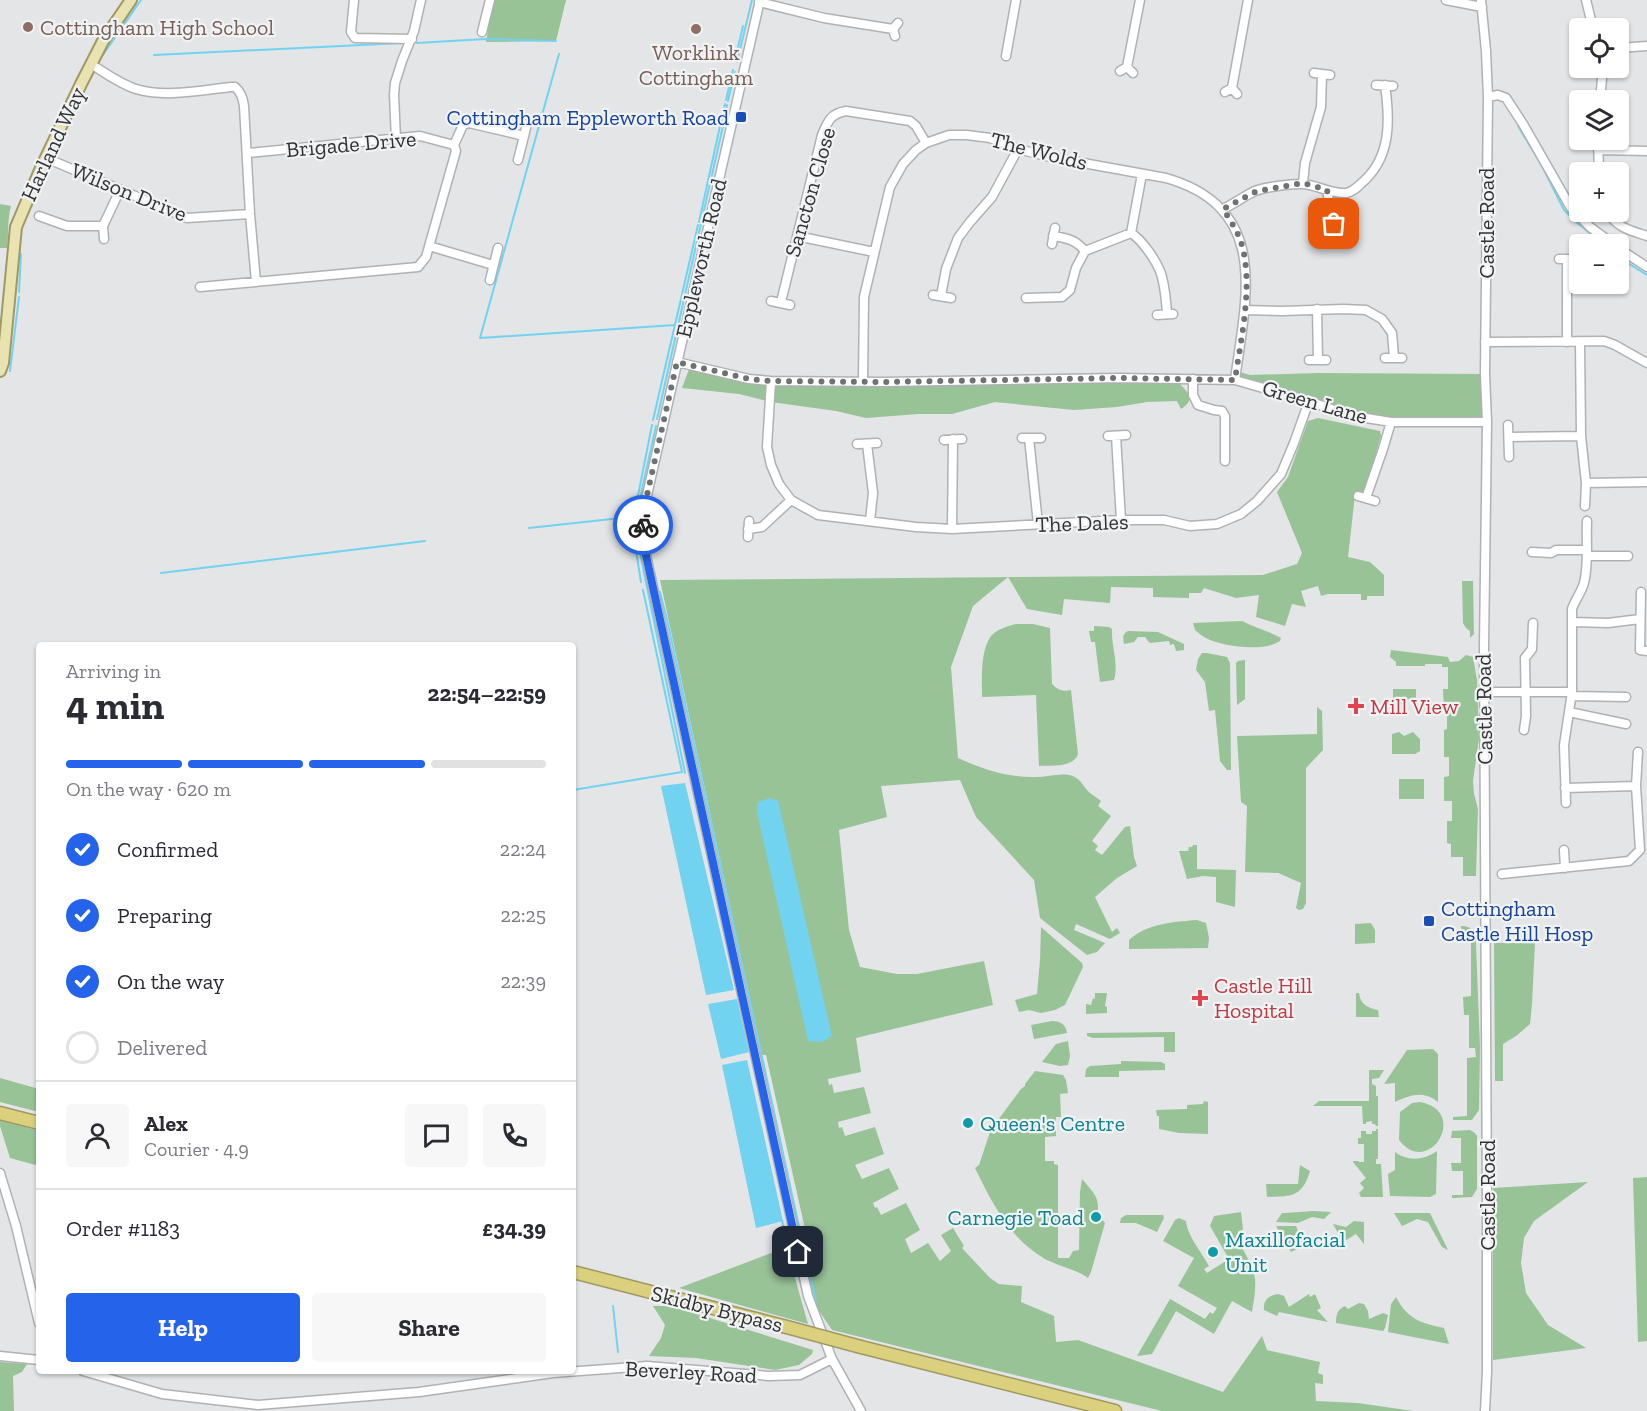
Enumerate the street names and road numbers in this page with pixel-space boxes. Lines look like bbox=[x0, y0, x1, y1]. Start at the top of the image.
street label: Harland Way bbox=[15, 82, 91, 205]
street label: Sancton Close bbox=[779, 124, 841, 260]
street label: Brigade Drive bbox=[285, 125, 417, 163]
street label: The Wolds bbox=[988, 126, 1090, 176]
street label: Wilson Drive bbox=[67, 157, 191, 227]
street label: Castle Road bbox=[1473, 167, 1500, 279]
street label: Eppleworth Road bbox=[670, 176, 732, 340]
street label: Green Lane bbox=[1259, 374, 1371, 430]
street label: The Dales bbox=[1035, 508, 1129, 538]
street label: Castle Road bbox=[1470, 653, 1498, 765]
street label: Castle Road bbox=[1474, 1139, 1501, 1251]
street label: Skidby Bypass bbox=[648, 1280, 786, 1338]
street label: Beverley Road bbox=[624, 1355, 758, 1389]

